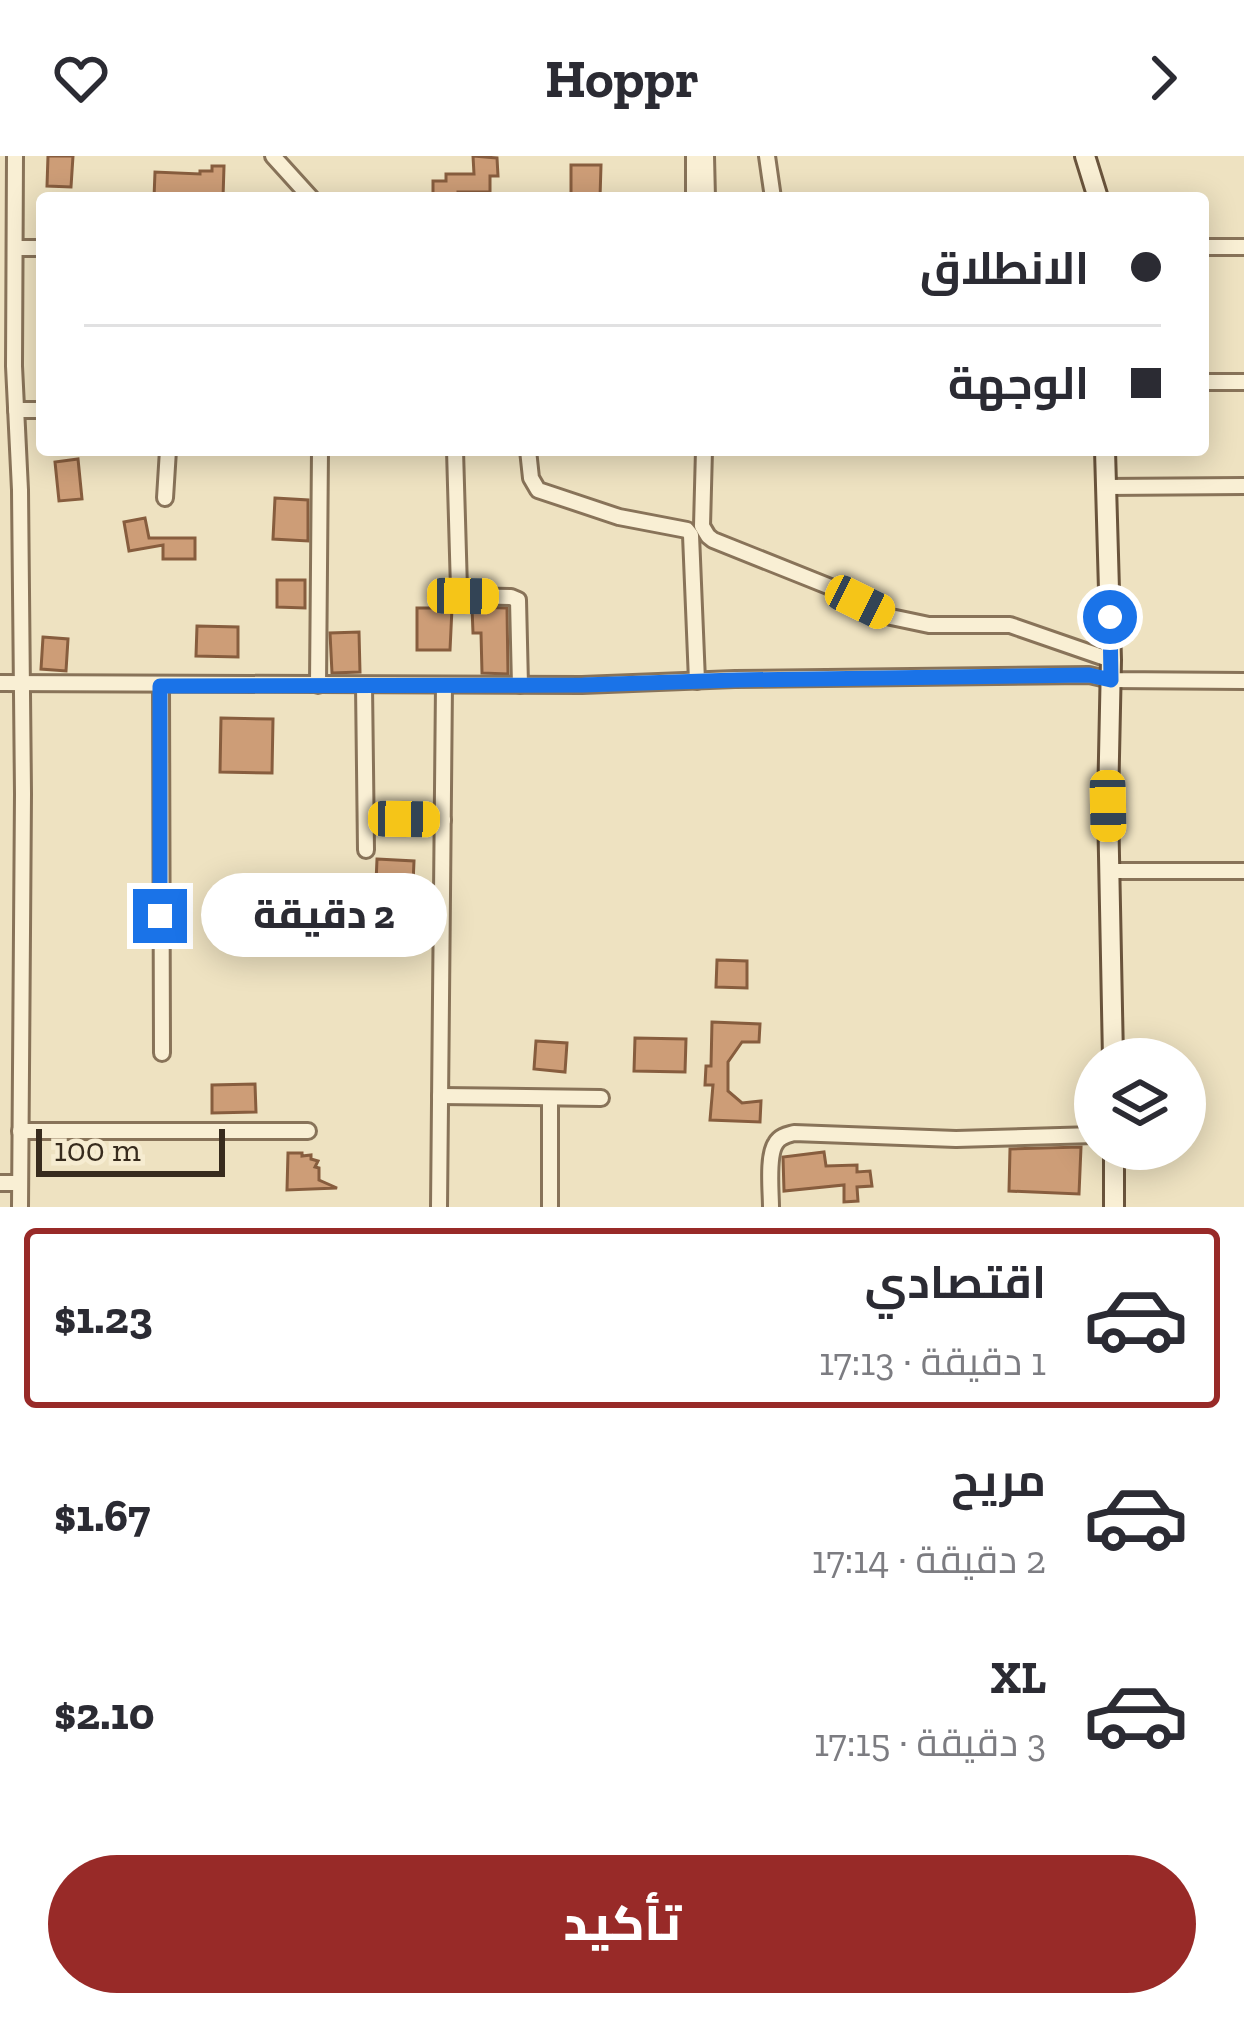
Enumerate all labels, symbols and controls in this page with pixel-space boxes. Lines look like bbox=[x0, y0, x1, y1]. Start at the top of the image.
icon: heart bbox=[48, 45, 114, 111]
icon: forward bbox=[1130, 45, 1196, 111]
text: Hoppr bbox=[545, 46, 699, 111]
text: الانطلاق bbox=[920, 242, 1089, 296]
text: الوجهة bbox=[948, 357, 1089, 411]
car bbox=[820, 570, 900, 634]
car bbox=[427, 577, 499, 615]
route start bbox=[1083, 590, 1137, 644]
car bbox=[1089, 770, 1127, 842]
car bbox=[368, 800, 440, 838]
callout: 2 دقيقة bbox=[202, 874, 448, 958]
route end bbox=[133, 889, 187, 943]
text: 2 دقيقة bbox=[253, 891, 395, 938]
map controls bbox=[1074, 1038, 1206, 1170]
button: layers bbox=[1074, 1038, 1206, 1170]
scale bar bbox=[36, 1123, 225, 1176]
text: 100 m bbox=[54, 1130, 141, 1169]
text: اقتصادي bbox=[865, 1256, 1046, 1310]
icon: car bbox=[1082, 1264, 1190, 1372]
text: $1.23 bbox=[54, 1291, 153, 1345]
text: 1 دقيقة · 17:13 bbox=[819, 1338, 1046, 1385]
text: مريح bbox=[951, 1454, 1046, 1508]
icon: car bbox=[1082, 1462, 1190, 1570]
text: $1.67 bbox=[54, 1489, 150, 1543]
text: 2 دقيقة · 17:14 bbox=[812, 1536, 1046, 1583]
text: XL bbox=[991, 1651, 1046, 1705]
icon: car bbox=[1082, 1660, 1190, 1768]
text: $2.10 bbox=[54, 1687, 155, 1741]
text: 3 دقيقة · 17:15 bbox=[814, 1719, 1046, 1766]
button: تأكيد bbox=[48, 1855, 1196, 1993]

